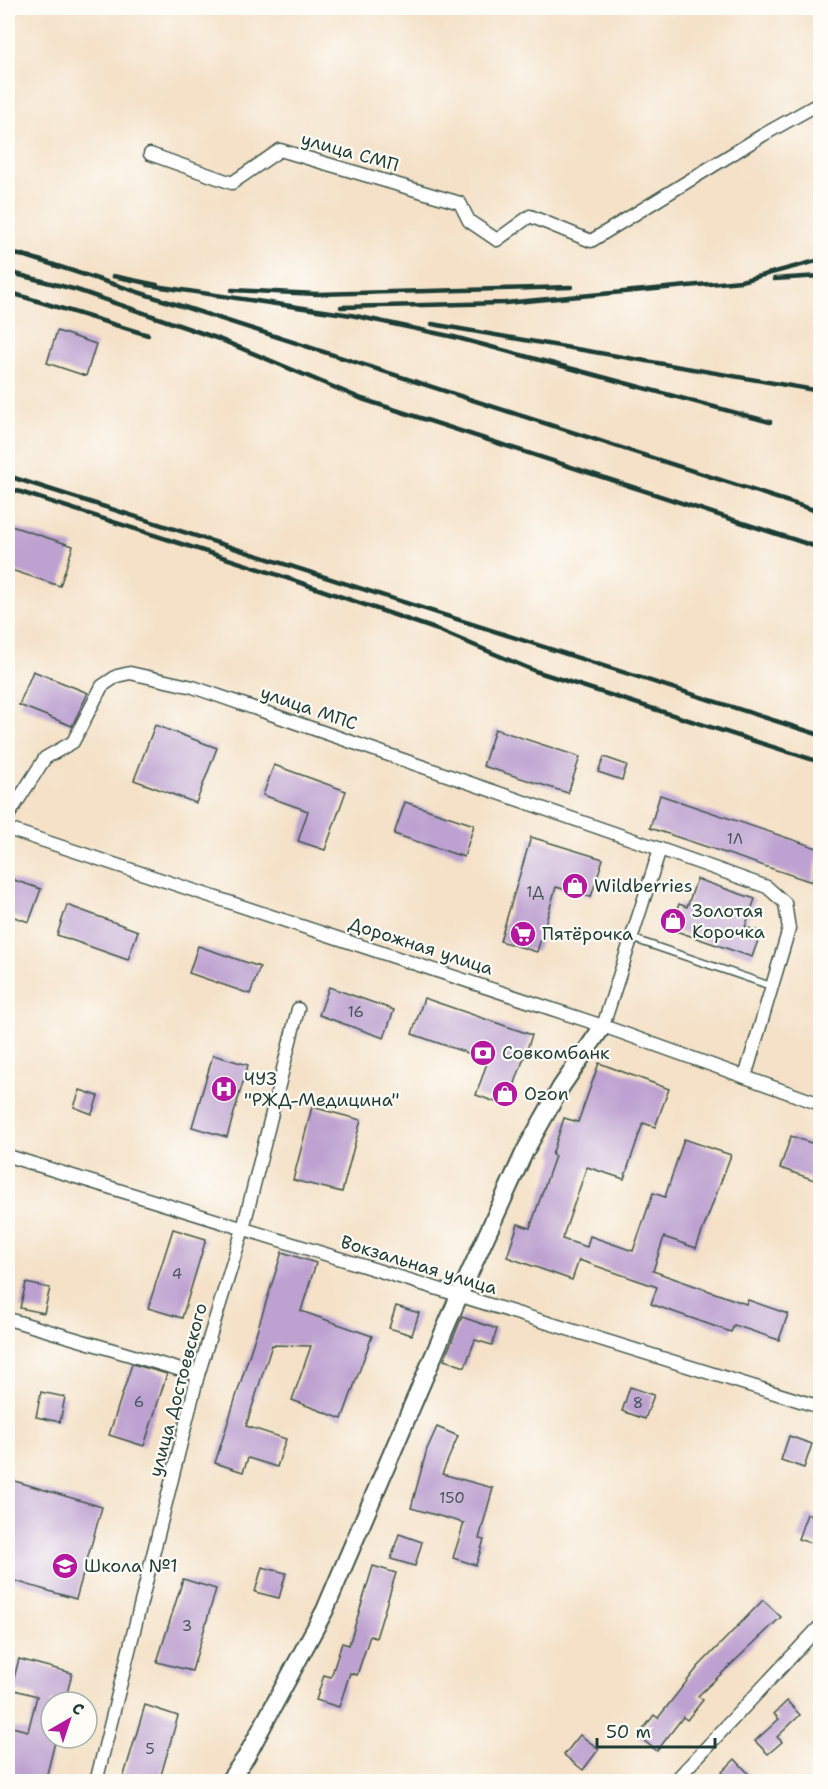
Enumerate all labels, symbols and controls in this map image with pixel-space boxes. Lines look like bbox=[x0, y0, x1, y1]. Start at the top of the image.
street label: улица СМП bbox=[298, 127, 402, 177]
street label: улица МПС bbox=[257, 680, 361, 736]
house number: 1Л bbox=[727, 829, 743, 849]
shop icon: Wildberries bbox=[560, 871, 590, 901]
place label: Wildberries bbox=[594, 874, 693, 898]
house number: 1Д bbox=[526, 882, 544, 902]
place label: Золотая Корочка bbox=[692, 899, 765, 944]
shop icon: Золотая Корочка bbox=[658, 906, 688, 936]
street label: Дорожная улица bbox=[346, 911, 496, 981]
supermarket icon: Пятёрочка bbox=[508, 919, 538, 949]
place label: Пятёрочка bbox=[542, 922, 633, 946]
house number: 16 bbox=[348, 1002, 364, 1022]
bank icon: Совкомбанк bbox=[468, 1038, 498, 1068]
place label: Совкомбанк bbox=[502, 1041, 610, 1065]
place label: ЧУЗ "РЖД-Медицина" bbox=[244, 1067, 399, 1112]
hospital icon: ЧУЗ "РЖД-Медицина" bbox=[209, 1074, 239, 1104]
shop icon: Ozon bbox=[490, 1079, 520, 1109]
place label: Ozon bbox=[524, 1082, 569, 1106]
street label: Вокзальная улица bbox=[338, 1230, 500, 1300]
house number: 4 bbox=[172, 1264, 182, 1284]
street label: улица Достоевского bbox=[143, 1300, 213, 1480]
house number: 6 bbox=[134, 1392, 144, 1412]
house number: 8 bbox=[633, 1393, 643, 1413]
house number: 150 bbox=[439, 1488, 465, 1508]
school or university icon: Школа №1 bbox=[50, 1551, 80, 1581]
place label: Школа №1 bbox=[84, 1554, 178, 1578]
house number: 3 bbox=[182, 1616, 192, 1636]
north arrow bbox=[39, 1690, 99, 1750]
text: С bbox=[68, 1697, 89, 1720]
scale bar bbox=[597, 1711, 716, 1749]
text: 50 m bbox=[606, 1720, 651, 1744]
house number: 5 bbox=[145, 1739, 155, 1759]

